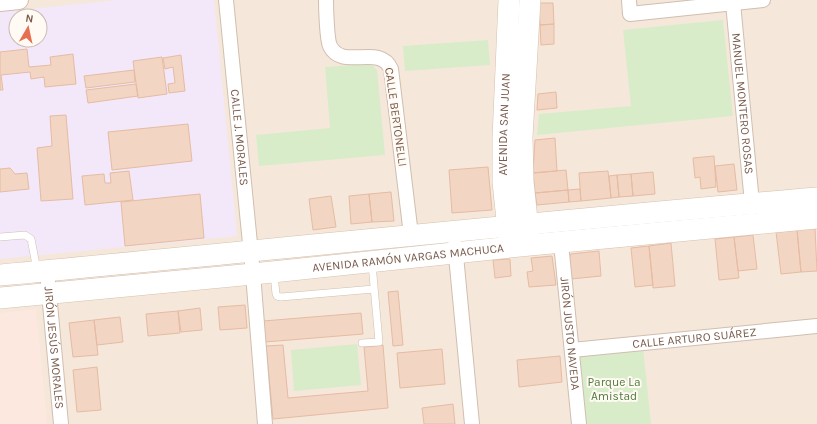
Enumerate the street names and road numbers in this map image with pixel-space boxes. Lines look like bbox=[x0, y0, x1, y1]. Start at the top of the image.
street label: MANUEL MONTERO ROSAS bbox=[729, 32, 756, 175]
street label: CALLE BERTONELLI bbox=[382, 67, 410, 167]
street label: AVENIDA SAN JUAN bbox=[496, 73, 513, 176]
street label: CALLE J. MORALES bbox=[228, 88, 251, 186]
street label: AVENIDA RAMÓN VARGAS MACHUCA bbox=[312, 241, 505, 275]
street label: JIRÓN JUSTO NAVEDA bbox=[557, 276, 583, 391]
street label: JIRÓN JESÚS MORALES bbox=[41, 286, 67, 410]
street label: CALLE ARTURO SUÁREZ bbox=[632, 325, 757, 351]

